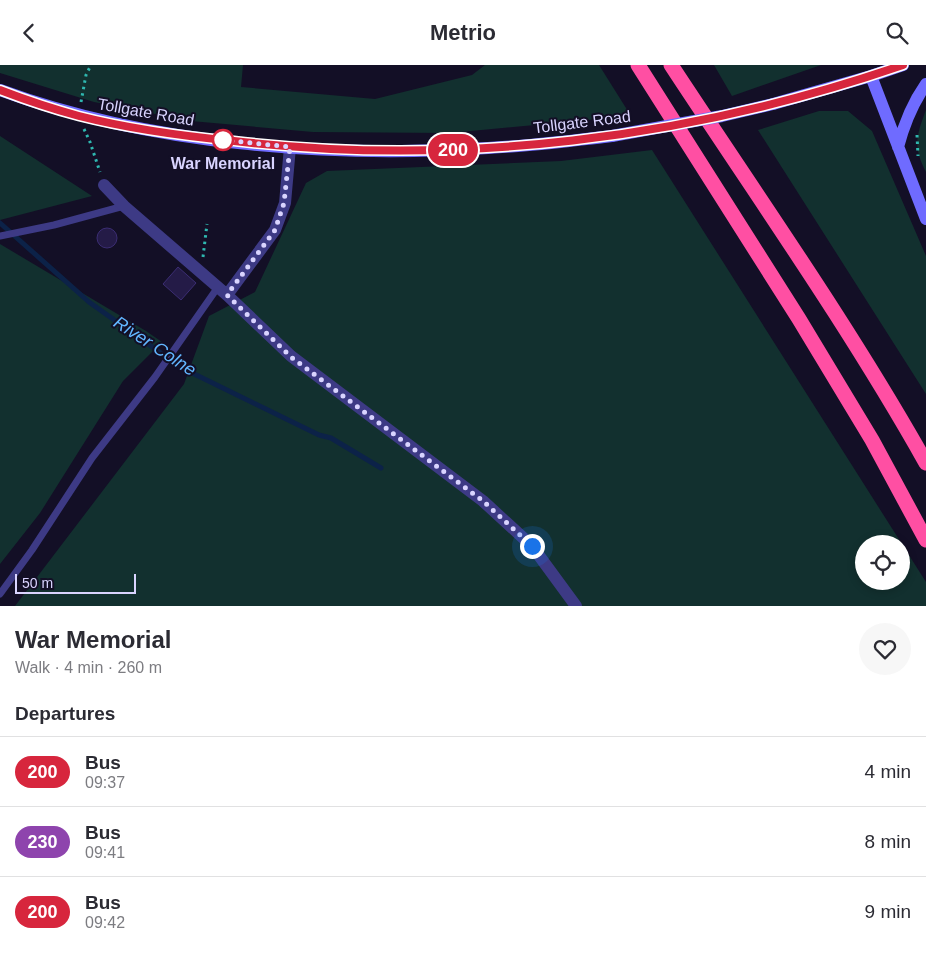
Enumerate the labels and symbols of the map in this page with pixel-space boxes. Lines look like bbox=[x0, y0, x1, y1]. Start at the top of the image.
street label: Tollgate Road bbox=[96, 95, 196, 129]
street label: Tollgate Road bbox=[532, 108, 632, 136]
marker: War Memorial bbox=[212, 129, 234, 151]
line badge: 200 bbox=[424, 134, 482, 166]
place label: War Memorial bbox=[171, 155, 275, 172]
water label: River Colne bbox=[110, 312, 200, 380]
your location bbox=[520, 534, 545, 559]
scale bar bbox=[15, 571, 136, 594]

